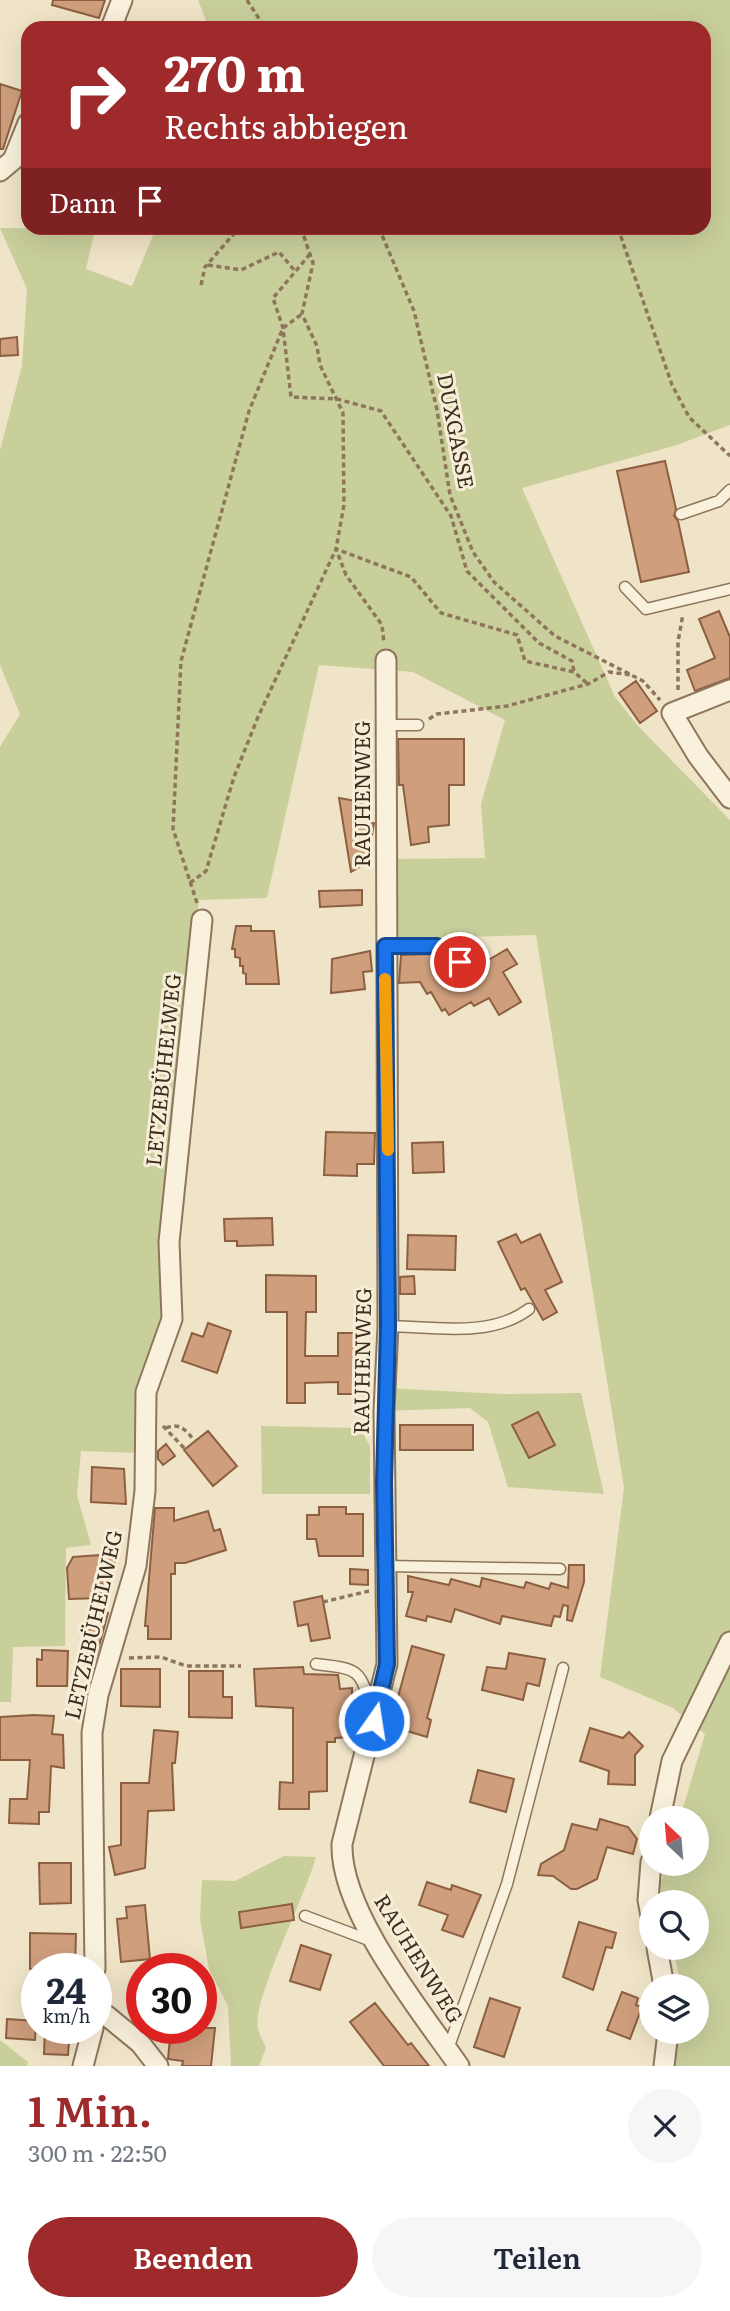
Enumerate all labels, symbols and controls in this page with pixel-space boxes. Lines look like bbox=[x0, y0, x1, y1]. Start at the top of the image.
text: 270 m bbox=[164, 34, 305, 107]
icon: right bbox=[49, 49, 140, 140]
text: Rechts abbiegen bbox=[164, 101, 408, 149]
text: Dann bbox=[49, 182, 117, 221]
icon: arrive bbox=[131, 182, 169, 220]
street label: DUXGASSE bbox=[431, 370, 484, 491]
street label: RAUHENWEG bbox=[345, 720, 376, 867]
pin bbox=[430, 932, 490, 992]
icon: arrive bbox=[441, 943, 479, 981]
street label: LETZEBÜHELWEG bbox=[136, 972, 187, 1168]
street label: RAUHENWEG bbox=[344, 1287, 377, 1435]
street label: LETZEBÜHELWEG bbox=[55, 1526, 129, 1722]
position arrow bbox=[337, 1684, 411, 1758]
north arrow bbox=[639, 1806, 709, 1876]
map controls bbox=[639, 1806, 709, 2044]
street label: RAUHENWEG bbox=[368, 1887, 472, 2028]
button: search bbox=[639, 1890, 709, 1960]
speed limit sign: 30 bbox=[126, 1953, 217, 2044]
text: 24 bbox=[47, 1963, 86, 2015]
button: layers bbox=[639, 1974, 709, 2044]
text: km/h bbox=[43, 2002, 90, 2029]
text: 1 Min. bbox=[28, 2078, 152, 2140]
button: close bbox=[628, 2089, 702, 2163]
text: 300 m · 22:50 bbox=[28, 2135, 167, 2169]
button: Beenden bbox=[28, 2217, 358, 2297]
button: Teilen bbox=[372, 2217, 702, 2297]

